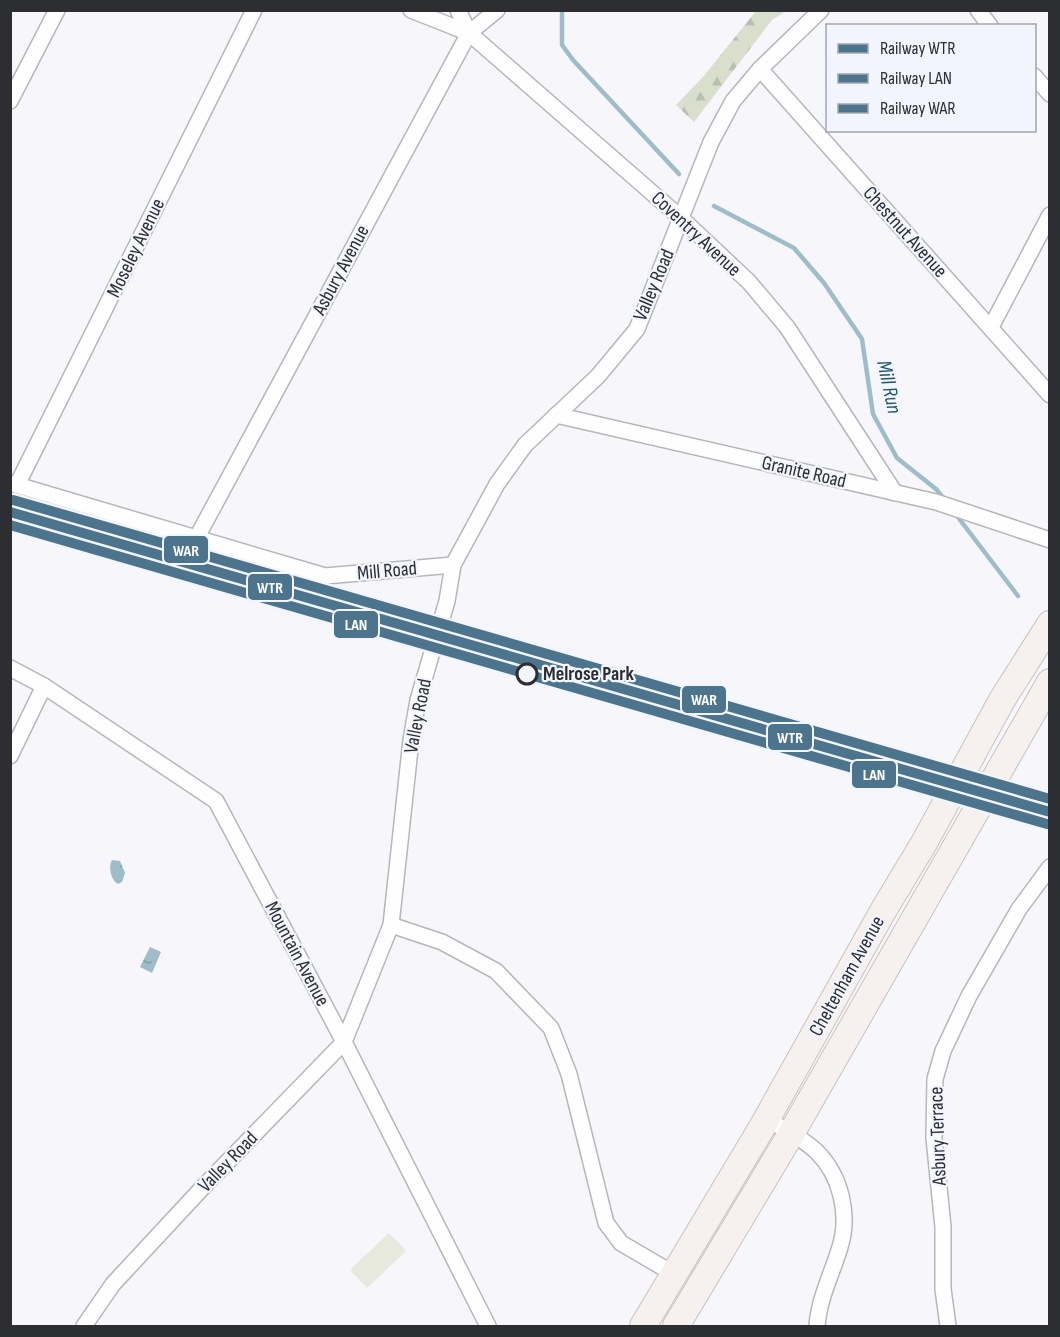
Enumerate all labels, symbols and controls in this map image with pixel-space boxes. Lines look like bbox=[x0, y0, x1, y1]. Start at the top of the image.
legend bbox=[826, 24, 1036, 132]
text: Railway WTR bbox=[880, 38, 956, 59]
text: Railway LAN bbox=[880, 68, 952, 89]
text: Railway WAR bbox=[880, 98, 956, 119]
street label: Chestnut Avenue bbox=[858, 181, 952, 283]
street label: Coventry Avenue bbox=[646, 186, 746, 282]
street label: Moseley Avenue bbox=[102, 195, 170, 301]
street label: Asbury Avenue bbox=[307, 221, 375, 320]
street label: Valley Road bbox=[628, 245, 680, 325]
water label: Mill Run bbox=[871, 358, 907, 416]
street label: Granite Road bbox=[759, 451, 849, 493]
line badge: WAR bbox=[163, 535, 209, 564]
text: WAR bbox=[173, 542, 199, 561]
street label: Mill Road bbox=[356, 556, 418, 586]
line badge: WTR bbox=[247, 573, 293, 601]
text: WTR bbox=[257, 579, 283, 598]
line badge: LAN bbox=[333, 610, 379, 639]
text: LAN bbox=[345, 616, 367, 635]
place label: Melrose Park bbox=[543, 662, 634, 686]
marker: Melrose Park bbox=[516, 663, 538, 685]
street label: Valley Road bbox=[399, 677, 437, 755]
line badge: WAR bbox=[681, 685, 727, 714]
text: WAR bbox=[691, 691, 717, 710]
line badge: WTR bbox=[767, 723, 813, 751]
text: WTR bbox=[777, 729, 803, 748]
line badge: LAN bbox=[851, 760, 897, 789]
text: LAN bbox=[863, 766, 885, 785]
street label: Mountain Avenue bbox=[259, 897, 335, 1011]
street label: Cheltenham Avenue bbox=[804, 912, 890, 1040]
street label: Asbury Terrace bbox=[924, 1086, 952, 1187]
street label: Valley Road bbox=[193, 1126, 263, 1198]

